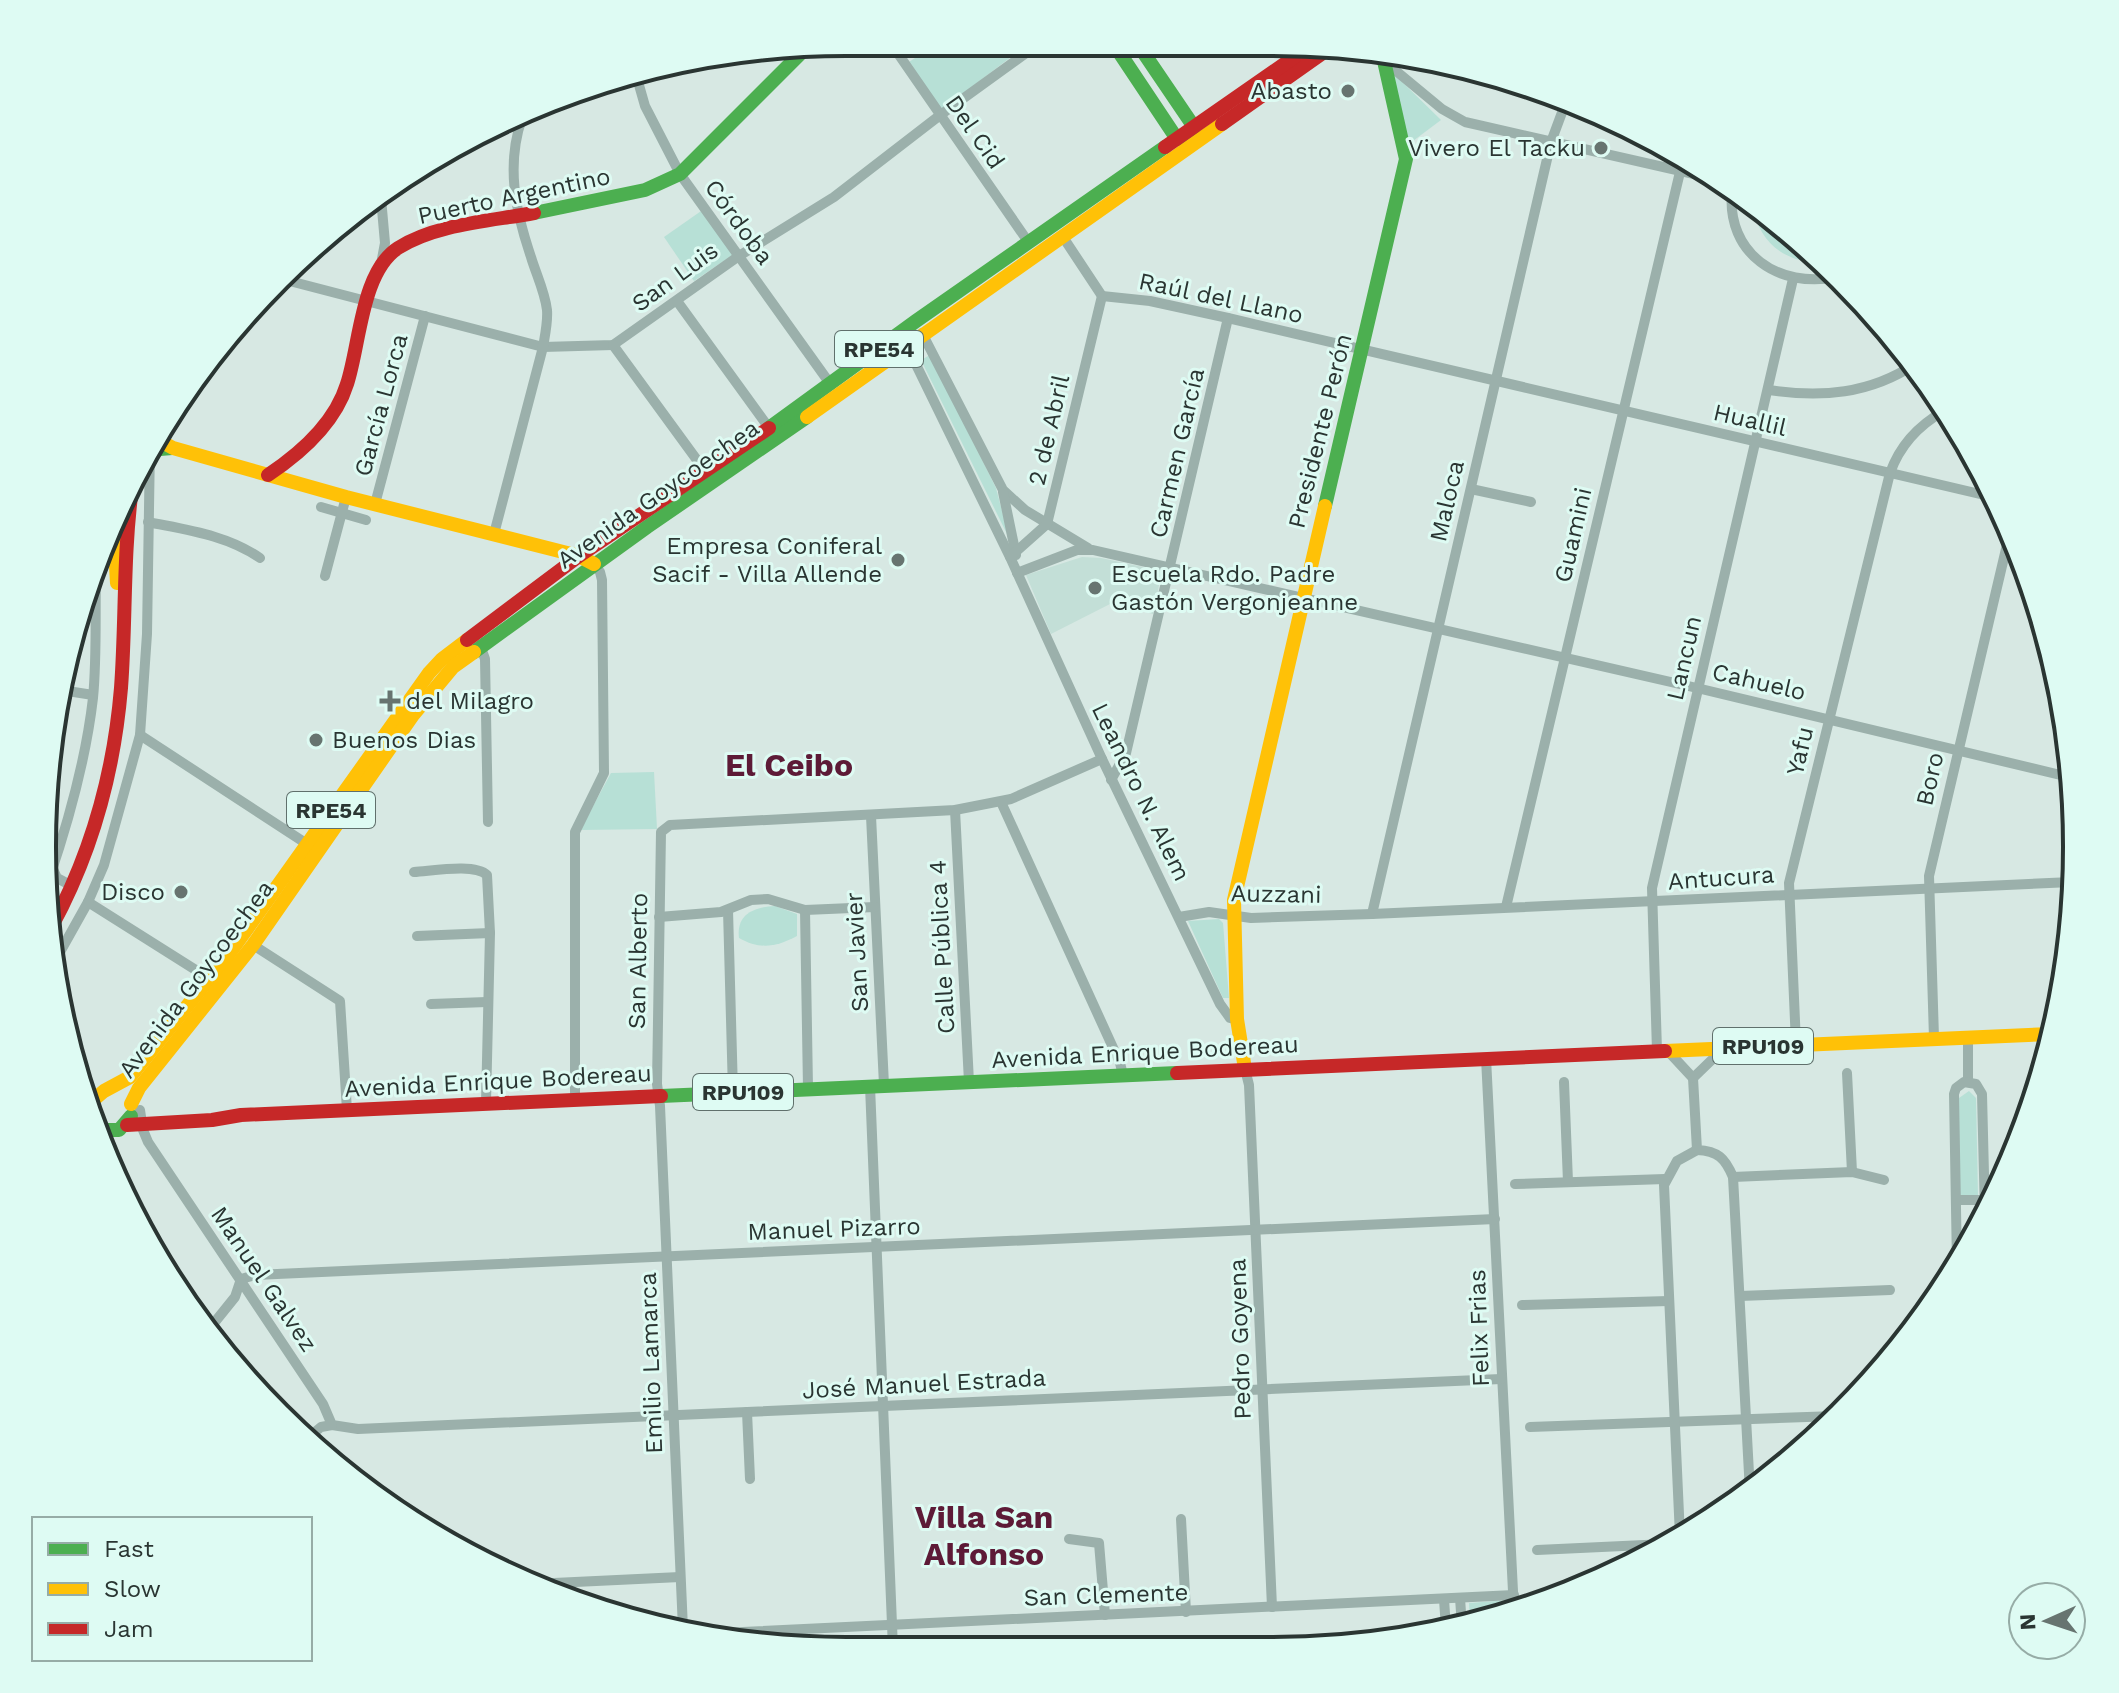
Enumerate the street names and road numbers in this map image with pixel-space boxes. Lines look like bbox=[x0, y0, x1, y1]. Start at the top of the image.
street label: Del Cid bbox=[940, 90, 1010, 174]
street label: Puerto Argentino bbox=[415, 162, 613, 230]
street label: Córdoba bbox=[699, 174, 779, 270]
street label: San Luis bbox=[626, 236, 724, 318]
street label: Raúl del Llano bbox=[1136, 267, 1306, 329]
street label: García Lorca bbox=[349, 331, 413, 479]
road number: RPE54 bbox=[835, 331, 923, 367]
street label: Presidente Perón bbox=[1282, 331, 1358, 531]
street label: Carmen García bbox=[1144, 365, 1210, 541]
street label: 2 de Abril bbox=[1023, 371, 1075, 488]
street label: Huallil bbox=[1711, 398, 1790, 442]
street label: Avenida Goycoechea bbox=[552, 414, 764, 574]
street label: Maloca bbox=[1424, 458, 1470, 544]
street label: Guamini bbox=[1549, 485, 1597, 585]
street label: Lancun bbox=[1661, 613, 1707, 703]
street label: Cahuelo bbox=[1709, 658, 1809, 706]
street label: Leandro N. Alem bbox=[1086, 698, 1196, 886]
street label: Yafu bbox=[1781, 724, 1819, 778]
street label: Boro bbox=[1910, 750, 1950, 808]
road number: RPE54 bbox=[287, 792, 375, 828]
street label: Calle Pública 4 bbox=[923, 859, 961, 1035]
street label: Antucura bbox=[1667, 860, 1775, 896]
street label: Avenida Goycoechea bbox=[113, 875, 279, 1083]
street label: Auzzani bbox=[1230, 879, 1322, 909]
street label: San Javier bbox=[840, 891, 874, 1013]
street label: San Alberto bbox=[623, 893, 653, 1029]
road number: RPU109 bbox=[1713, 1028, 1813, 1064]
street label: Avenida Enrique Bodereau bbox=[991, 1030, 1299, 1074]
street label: Avenida Enrique Bodereau bbox=[344, 1059, 652, 1103]
road number: RPU109 bbox=[693, 1074, 793, 1110]
street label: Manuel Galvez bbox=[205, 1201, 323, 1357]
street label: Manuel Pizarro bbox=[747, 1212, 921, 1246]
street label: Pedro Goyena bbox=[1223, 1258, 1257, 1420]
street label: Felix Frias bbox=[1463, 1269, 1495, 1387]
street label: Emilio Lamarca bbox=[634, 1272, 668, 1454]
street label: José Manuel Estrada bbox=[801, 1364, 1047, 1404]
street label: San Clemente bbox=[1023, 1578, 1189, 1612]

